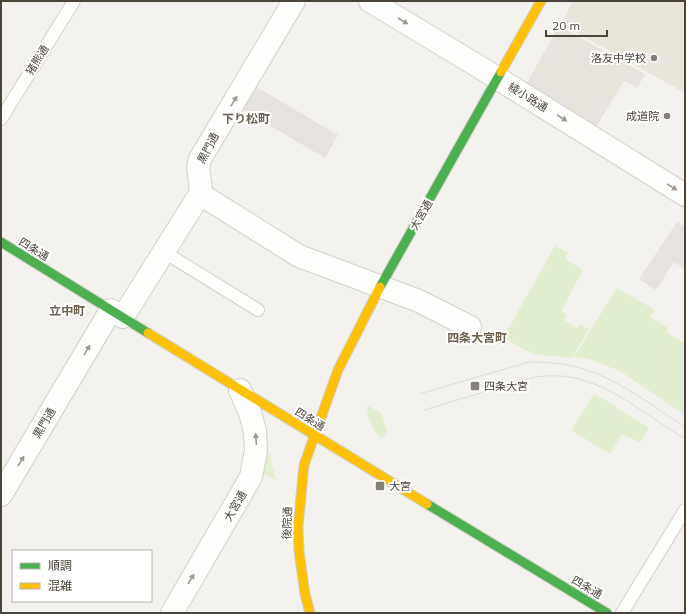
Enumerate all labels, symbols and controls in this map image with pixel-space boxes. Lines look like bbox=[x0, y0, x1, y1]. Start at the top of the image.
scale bar bbox=[546, 12, 607, 38]
one-way arrow bbox=[398, 17, 408, 25]
text: 20 m bbox=[552, 18, 580, 33]
street label: 猪熊通 bbox=[22, 42, 52, 78]
place label: 洛友中学校 bbox=[591, 51, 646, 65]
marker: 洛友中学校 bbox=[649, 53, 659, 63]
street label: 綾小路通 bbox=[506, 79, 550, 115]
one-way arrow bbox=[231, 95, 238, 107]
place label: 成道院 bbox=[626, 109, 659, 123]
district label: 下り松町 bbox=[222, 111, 270, 126]
marker: 成道院 bbox=[662, 111, 672, 121]
one-way arrow bbox=[557, 114, 567, 122]
street label: 黒門通 bbox=[194, 130, 222, 166]
one-way arrow bbox=[667, 183, 677, 191]
street label: 大宮通 bbox=[407, 197, 435, 233]
street label: 四条通 bbox=[16, 234, 52, 264]
district label: 立中町 bbox=[49, 303, 85, 318]
district label: 四条大宮町 bbox=[447, 330, 507, 345]
one-way arrow bbox=[84, 344, 91, 356]
place label: 四条大宮 bbox=[484, 379, 528, 393]
marker: 四条大宮 bbox=[469, 380, 481, 392]
street label: 四条通 bbox=[292, 404, 328, 434]
street label: 黒門通 bbox=[30, 405, 58, 441]
one-way arrow bbox=[252, 433, 259, 445]
one-way arrow bbox=[17, 456, 25, 466]
place label: 大宮 bbox=[389, 479, 411, 493]
marker: 大宮 bbox=[374, 480, 386, 492]
street label: 大宮通 bbox=[221, 488, 249, 524]
street label: 後院通 bbox=[279, 506, 295, 540]
legend bbox=[12, 550, 152, 602]
text: 順調 bbox=[48, 558, 72, 573]
one-way arrow bbox=[188, 573, 195, 585]
street label: 四条通 bbox=[569, 573, 605, 601]
text: 混雑 bbox=[48, 578, 72, 593]

